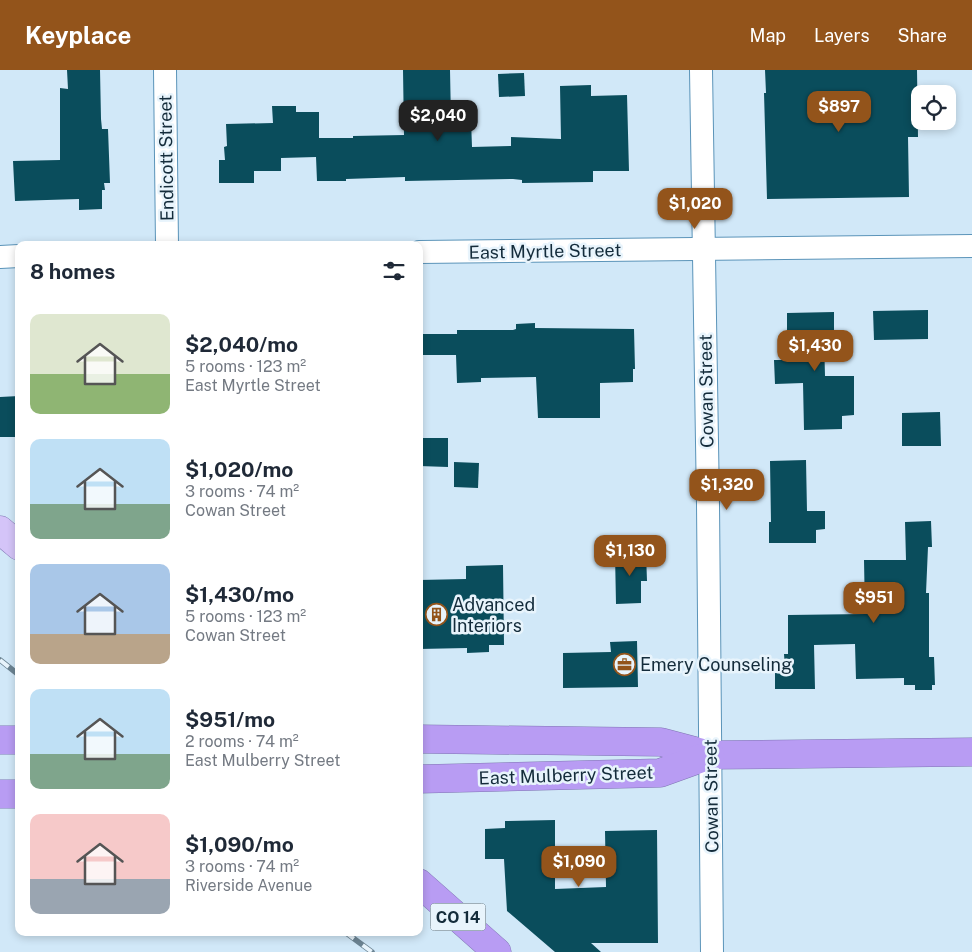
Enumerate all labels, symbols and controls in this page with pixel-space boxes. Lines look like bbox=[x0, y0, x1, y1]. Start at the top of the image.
text: Keyplace bbox=[25, 21, 131, 49]
text: Map bbox=[750, 25, 786, 46]
text: Layers bbox=[814, 25, 870, 46]
text: Share bbox=[898, 25, 947, 46]
map controls bbox=[911, 85, 956, 130]
button: locate bbox=[911, 85, 956, 130]
pin: $897 bbox=[809, 90, 869, 133]
street label: Endicott Street bbox=[154, 95, 178, 221]
text: $897 bbox=[818, 97, 860, 116]
pin: $2,040 bbox=[397, 100, 479, 142]
text: $2,040 bbox=[410, 106, 466, 125]
pin: $1,020 bbox=[654, 188, 736, 230]
text: $1,020 bbox=[669, 194, 721, 213]
street label: East Myrtle Street bbox=[469, 239, 621, 263]
icon: filters bbox=[380, 257, 408, 285]
text: 8 homes bbox=[30, 259, 115, 284]
pin: $1,430 bbox=[774, 330, 856, 372]
text: $2,040/mo bbox=[185, 332, 298, 357]
icon: home bbox=[70, 334, 130, 394]
street label: Cowan Street bbox=[695, 334, 717, 448]
text: $1,430 bbox=[788, 336, 842, 355]
text: 5 rooms · 123 m² bbox=[185, 357, 306, 376]
text: East Myrtle Street bbox=[185, 376, 321, 395]
text: $1,020/mo bbox=[185, 457, 293, 482]
icon: home bbox=[70, 459, 130, 519]
pin: $1,320 bbox=[686, 468, 768, 511]
text: $1,320 bbox=[700, 475, 754, 494]
text: 3 rooms · 74 m² bbox=[185, 482, 299, 501]
text: Cowan Street bbox=[185, 501, 286, 520]
pin: $1,130 bbox=[589, 534, 671, 577]
text: $1,130 bbox=[605, 541, 655, 560]
text: $1,430/mo bbox=[185, 582, 294, 607]
pin: $951 bbox=[844, 582, 904, 624]
icon: home bbox=[70, 584, 130, 644]
text: $951 bbox=[854, 588, 894, 607]
place label: Advanced Interiors bbox=[452, 594, 535, 636]
building icon: Advanced Interiors bbox=[424, 602, 448, 626]
text: 5 rooms · 123 m² bbox=[185, 607, 306, 626]
text: Cowan Street bbox=[185, 626, 286, 645]
office icon: Emery Counseling bbox=[612, 652, 636, 676]
place label: Emery Counseling bbox=[640, 654, 792, 675]
text: $951/mo bbox=[185, 707, 275, 732]
icon: home bbox=[70, 709, 130, 769]
text: 2 rooms · 74 m² bbox=[185, 732, 299, 751]
street label: Cowan Street bbox=[700, 739, 722, 853]
text: East Mulberry Street bbox=[185, 751, 340, 770]
street label: East Mulberry Street bbox=[478, 761, 654, 789]
text: $1,090/mo bbox=[185, 832, 294, 857]
icon: home bbox=[70, 834, 130, 894]
pin: $1,090 bbox=[538, 846, 620, 888]
text: $1,090 bbox=[552, 852, 606, 871]
text: 3 rooms · 74 m² bbox=[185, 857, 299, 876]
text: Riverside Avenue bbox=[185, 876, 312, 895]
road number: CO 14 bbox=[430, 904, 486, 930]

